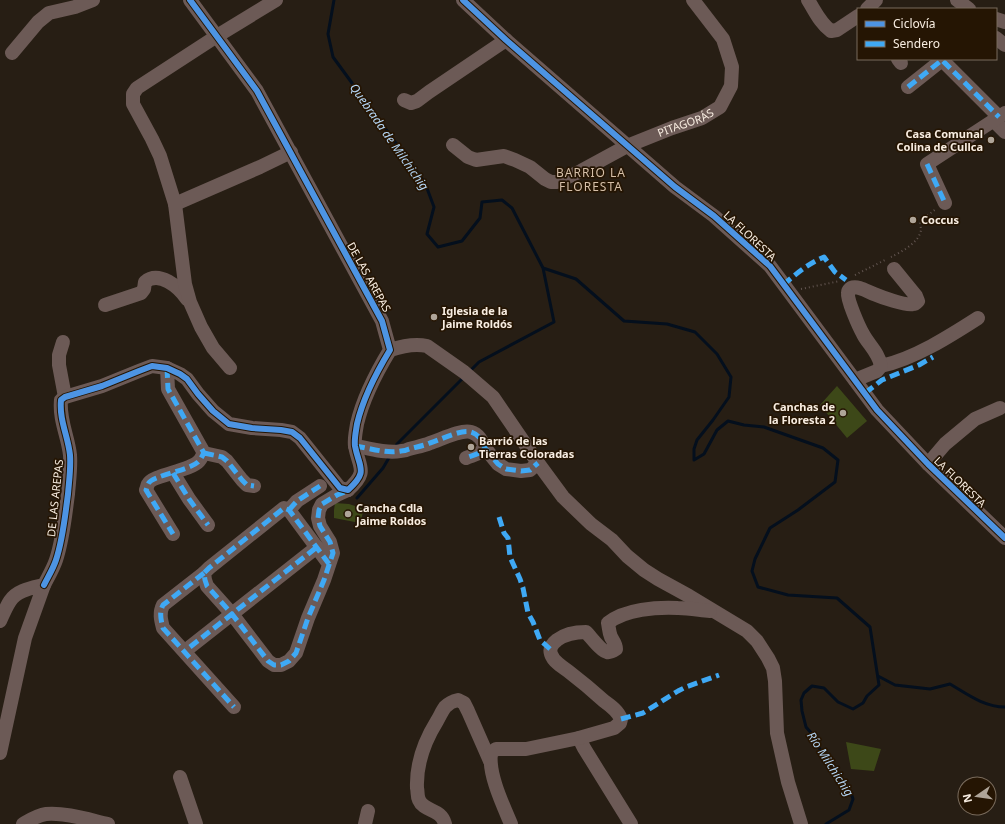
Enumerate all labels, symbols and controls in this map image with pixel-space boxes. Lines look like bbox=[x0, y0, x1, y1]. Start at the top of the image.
legend bbox=[857, 8, 997, 60]
text: Ciclovía bbox=[893, 15, 935, 32]
text: Sendero bbox=[893, 35, 940, 52]
water label: Quebrada de Milchichig bbox=[346, 80, 433, 194]
street label: PITAGORÁS bbox=[655, 105, 716, 140]
place label: Casa Comunal Colina de Cullca bbox=[896, 126, 983, 154]
marker: Casa Comunal Colina de Cullca bbox=[986, 135, 996, 145]
district label: BARRIO LA FLORESTA bbox=[556, 164, 626, 195]
street label: LA FLORESTA bbox=[721, 207, 781, 265]
place label: Coccus bbox=[921, 212, 959, 227]
marker: Coccus bbox=[908, 215, 918, 225]
street label: DE LAS AREPAS bbox=[344, 239, 395, 314]
place label: Iglesia de la Jaime Roldós bbox=[441, 303, 513, 331]
marker: Iglesia de la Jaime Roldós bbox=[429, 312, 439, 322]
place label: Canchas de la Floresta 2 bbox=[769, 399, 835, 427]
marker: Canchas de la Floresta 2 bbox=[838, 408, 848, 418]
place label: Barrió de las Tierras Coloradas bbox=[479, 433, 575, 461]
marker: Barrió de las Tierras Coloradas bbox=[466, 442, 476, 452]
street label: LA FLORESTA bbox=[931, 453, 990, 511]
street label: DE LAS AREPAS bbox=[43, 458, 66, 537]
place label: Cancha Cdla Jaime Roldos bbox=[355, 500, 427, 528]
marker: Cancha Cdla Jaime Roldos bbox=[343, 509, 353, 519]
water label: Río Milchichig bbox=[803, 728, 858, 799]
north arrow bbox=[957, 776, 997, 816]
text: N bbox=[958, 792, 975, 804]

